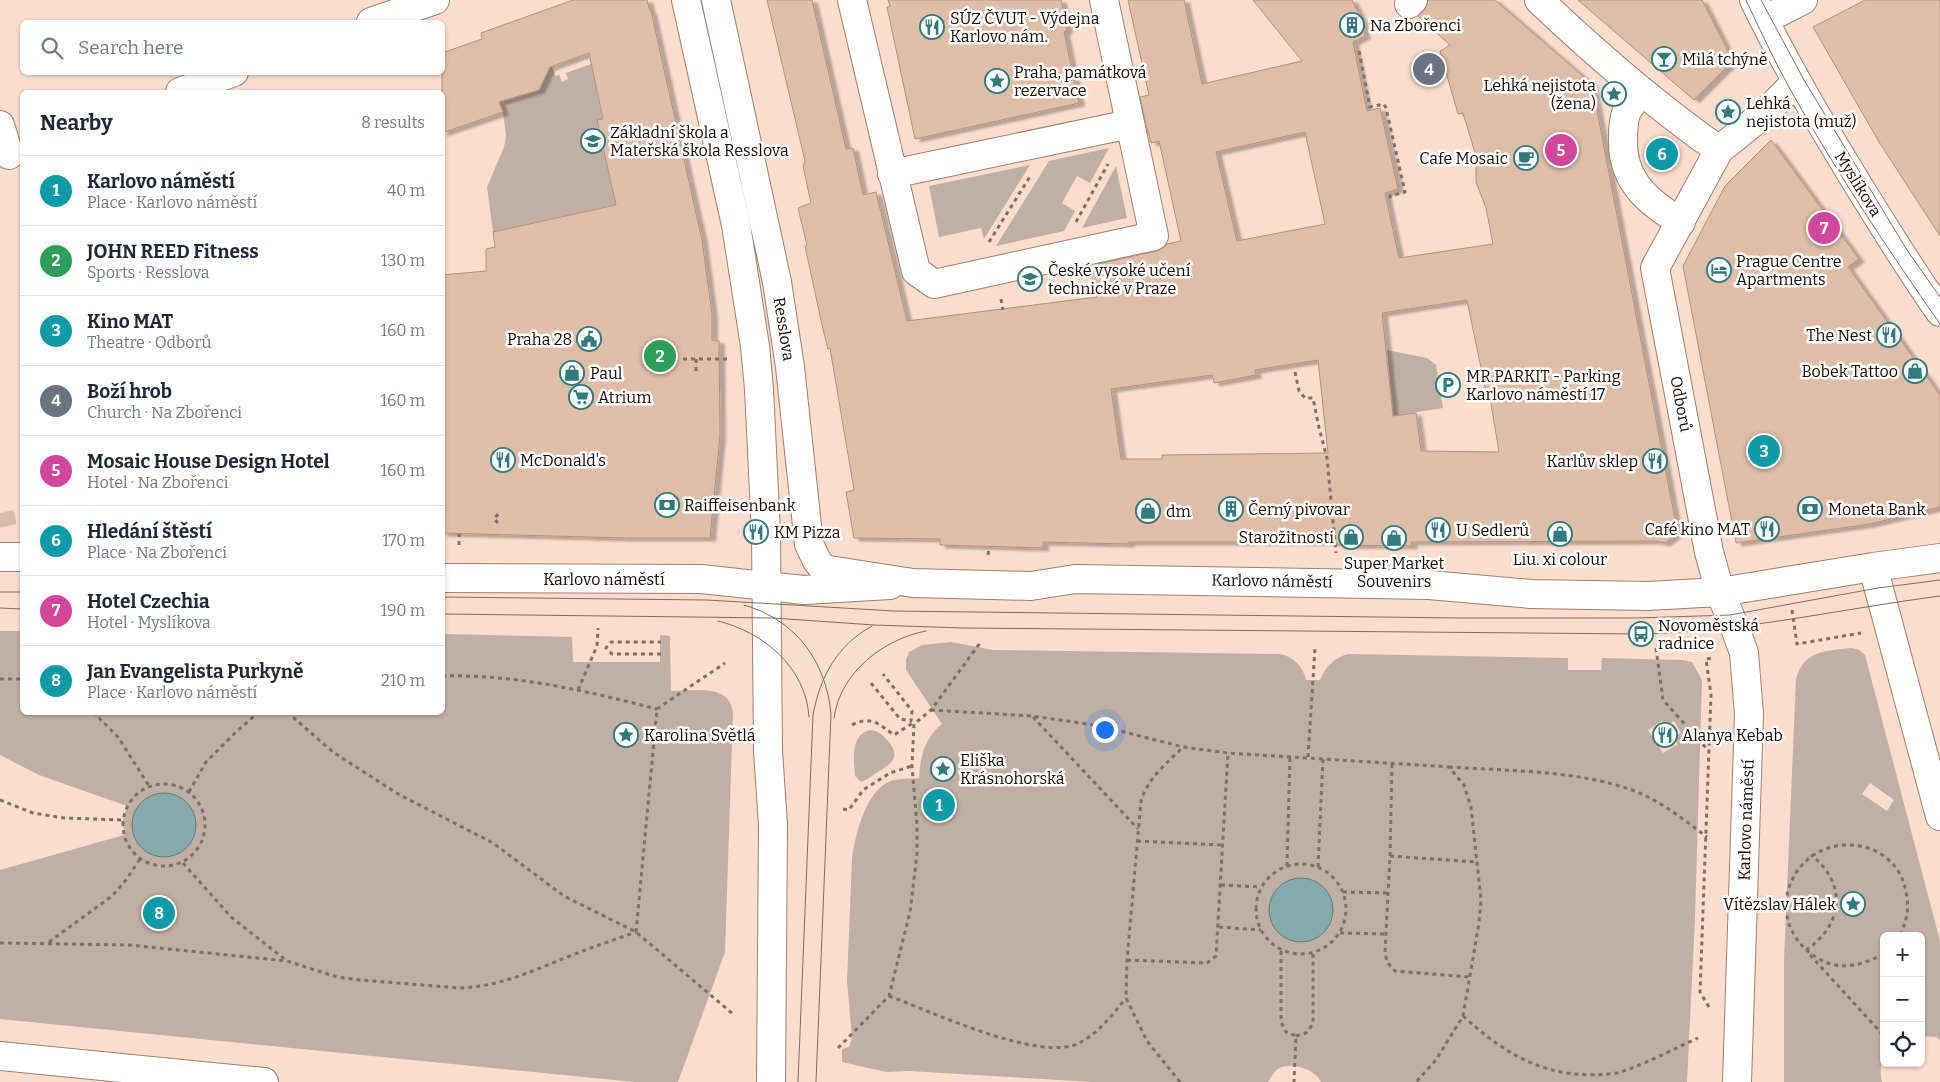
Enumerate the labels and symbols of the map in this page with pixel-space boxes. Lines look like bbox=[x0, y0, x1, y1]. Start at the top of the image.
place label: SÚZ ČVUT - Výdejna Karlovo nám. bbox=[950, 8, 1100, 46]
building icon: Na Zbořenci bbox=[1339, 12, 1365, 38]
restaurant icon: SÚZ ČVUT - Výdejna Karlovo nám. bbox=[919, 14, 945, 40]
place label: Na Zbořenci bbox=[1370, 16, 1461, 35]
bar icon: Milá tchýně bbox=[1651, 46, 1677, 72]
pin: 4 bbox=[1413, 50, 1445, 88]
place label: Milá tchýně bbox=[1682, 50, 1768, 69]
place label: Praha, památková rezervace bbox=[1014, 63, 1147, 100]
place icon: Praha, památková rezervace bbox=[984, 68, 1010, 94]
place label: Lehká nejistota (žena) bbox=[1484, 76, 1596, 113]
place icon: Lehká nejistota (žena) bbox=[1601, 81, 1627, 107]
place label: Lehká nejistota (muž) bbox=[1746, 94, 1856, 131]
place icon: Lehká nejistota (muž) bbox=[1715, 99, 1741, 125]
place label: Základní škola a Mateřská škola Resslova bbox=[610, 123, 789, 160]
school or university icon: Základní škola a Mateřská škola Resslova bbox=[580, 128, 606, 154]
pin: 5 bbox=[1545, 131, 1577, 169]
pin: 6 bbox=[1646, 135, 1678, 173]
cafe icon: Cafe Mosaic bbox=[1513, 145, 1539, 171]
street label: Myslíkova bbox=[1830, 148, 1886, 220]
place label: Cafe Mosaic bbox=[1419, 149, 1508, 168]
pin: 7 bbox=[1808, 209, 1840, 247]
place label: Prague Centre Apartments bbox=[1736, 252, 1842, 289]
hotel icon: Prague Centre Apartments bbox=[1706, 257, 1732, 283]
place label: České vysoké učení technické v Praze bbox=[1048, 260, 1191, 298]
school or university icon: České vysoké učení technické v Praze bbox=[1017, 266, 1043, 292]
street label: Resslova bbox=[770, 296, 798, 363]
restaurant icon: The Nest bbox=[1876, 322, 1902, 348]
public building icon: Praha 28 bbox=[576, 326, 602, 352]
place label: The Nest bbox=[1806, 326, 1872, 345]
place label: Praha 28 bbox=[507, 330, 572, 349]
pin: 2 bbox=[644, 337, 676, 375]
shop icon: Bobek Tattoo bbox=[1902, 358, 1928, 384]
shop icon: Paul bbox=[559, 360, 585, 386]
place label: Bobek Tattoo bbox=[1801, 362, 1898, 381]
place label: Paul bbox=[590, 364, 623, 383]
place label: MR.PARKIT - Parking Karlovo náměstí 17 bbox=[1466, 367, 1621, 404]
parking icon: MR.PARKIT - Parking Karlovo náměstí 17 bbox=[1435, 372, 1461, 398]
street label: Odborů bbox=[1666, 374, 1696, 434]
supermarket icon: Atrium bbox=[568, 384, 594, 410]
place label: Atrium bbox=[598, 388, 651, 407]
pin: 3 bbox=[1748, 432, 1780, 470]
restaurant icon: McDonald's bbox=[490, 447, 516, 473]
restaurant icon: Karlův sklep bbox=[1642, 448, 1668, 474]
place label: McDonald's bbox=[520, 451, 606, 470]
place label: Karlův sklep bbox=[1547, 452, 1638, 471]
bank icon: Raiffeisenbank bbox=[654, 492, 680, 518]
place label: Raiffeisenbank bbox=[684, 496, 796, 515]
building icon: Černý pivovar bbox=[1218, 496, 1244, 522]
bank icon: Moneta Bank bbox=[1797, 496, 1823, 522]
shop icon: dm bbox=[1135, 498, 1161, 524]
place label: Černý pivovar bbox=[1248, 499, 1350, 519]
place label: Moneta Bank bbox=[1828, 500, 1926, 519]
place label: dm bbox=[1166, 502, 1191, 521]
restaurant icon: Café kino MAT bbox=[1754, 516, 1780, 542]
restaurant icon: U Sedlerů bbox=[1425, 517, 1451, 543]
restaurant icon: KM Pizza bbox=[743, 519, 769, 545]
place label: Café kino MAT bbox=[1645, 520, 1750, 539]
place label: U Sedlerů bbox=[1456, 521, 1529, 540]
shop icon: Liu. xi colour bbox=[1547, 521, 1573, 547]
place label: KM Pizza bbox=[774, 523, 841, 542]
shop icon: Starožitnosti bbox=[1338, 524, 1364, 550]
shop icon: Super Market Souvenirs bbox=[1381, 525, 1407, 551]
place label: Starožitnosti bbox=[1239, 528, 1334, 547]
place label: Liu. xi colour bbox=[1513, 550, 1607, 569]
place label: Super Market Souvenirs bbox=[1344, 554, 1444, 591]
street label: Karlovo náměstí bbox=[543, 570, 665, 589]
street label: Karlovo náměstí bbox=[1211, 570, 1333, 592]
place label: Novoměstská radnice bbox=[1658, 616, 1759, 653]
bus stop icon: Novoměstská radnice bbox=[1628, 621, 1654, 647]
your location bbox=[1092, 717, 1118, 743]
place icon: Karolina Světlá bbox=[613, 722, 639, 748]
restaurant icon: Alanya Kebab bbox=[1652, 722, 1678, 748]
place label: Karolina Světlá bbox=[644, 726, 756, 745]
place label: Alanya Kebab bbox=[1682, 726, 1783, 745]
place label: Eliška Krásnohorská bbox=[960, 751, 1065, 788]
place icon: Eliška Krásnohorská bbox=[930, 756, 956, 782]
street label: Karlovo náměstí bbox=[1734, 759, 1758, 881]
pin: 1 bbox=[923, 786, 955, 824]
place icon: Vítězslav Hálek bbox=[1840, 891, 1866, 917]
pin: 8 bbox=[143, 894, 175, 932]
place label: Vítězslav Hálek bbox=[1723, 895, 1836, 914]

